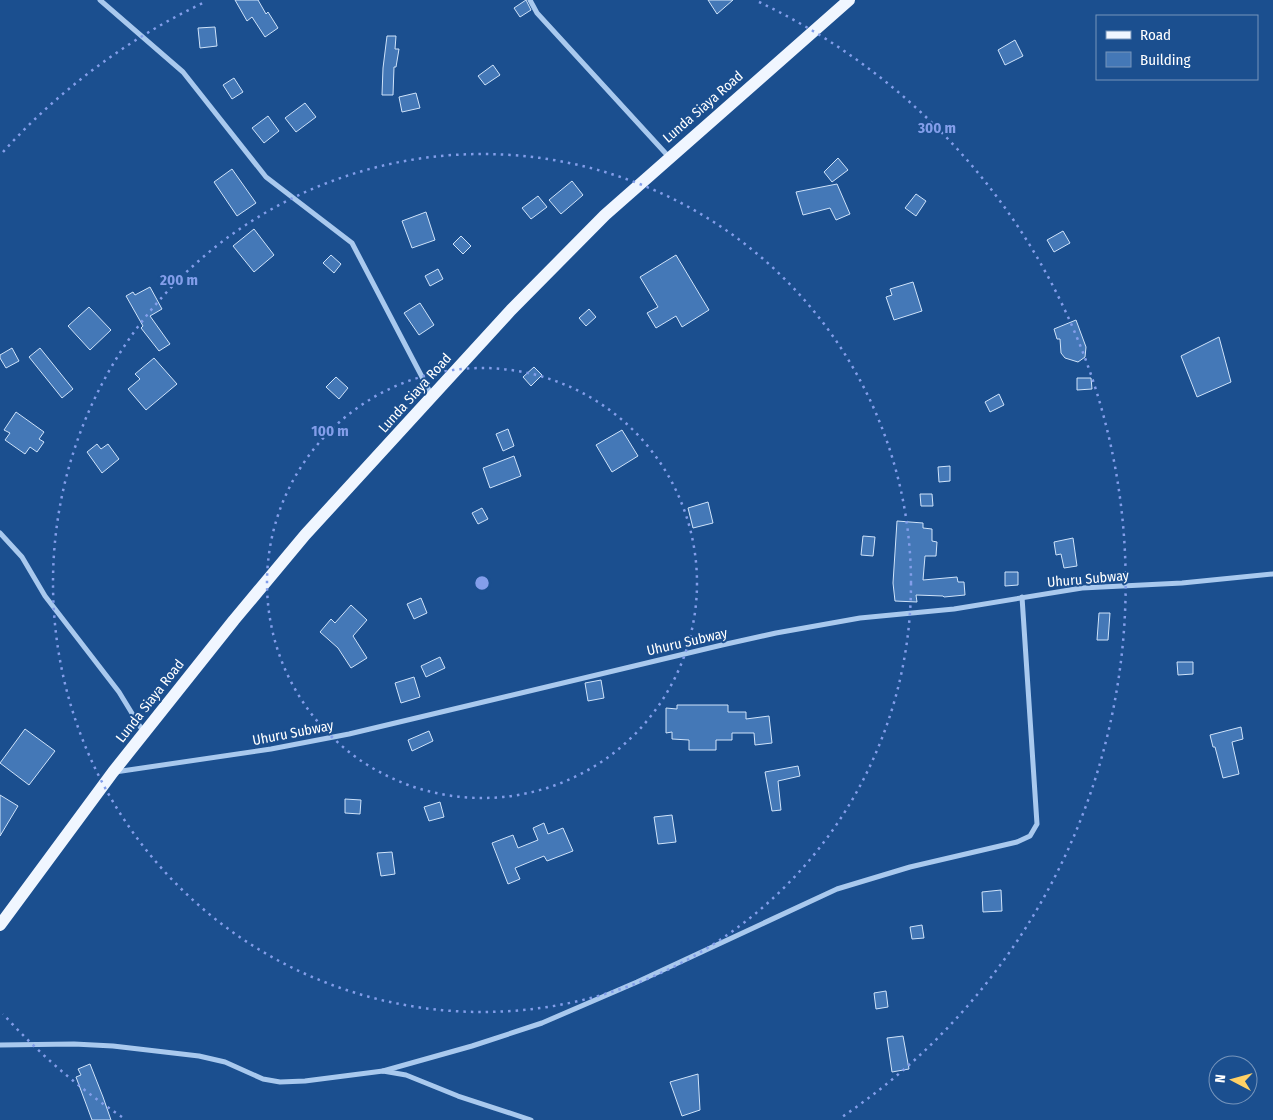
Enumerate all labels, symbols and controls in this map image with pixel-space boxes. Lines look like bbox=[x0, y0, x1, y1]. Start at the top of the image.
legend bbox=[1096, 15, 1258, 80]
text: Road bbox=[1140, 26, 1171, 44]
text: Building bbox=[1140, 51, 1191, 69]
street label: Lunda Siaya Road bbox=[659, 68, 747, 146]
text: 300 m bbox=[917, 119, 956, 137]
text: 200 m bbox=[159, 271, 198, 289]
street label: Lunda Siaya Road bbox=[375, 350, 455, 436]
text: 100 m bbox=[311, 422, 349, 440]
street label: Uhuru Subway bbox=[1046, 567, 1130, 591]
centre of rings bbox=[473, 574, 491, 592]
street label: Uhuru Subway bbox=[645, 624, 730, 660]
street label: Lunda Siaya Road bbox=[112, 656, 188, 746]
street label: Uhuru Subway bbox=[251, 717, 336, 749]
north arrow bbox=[1208, 1055, 1258, 1105]
text: N bbox=[1212, 1074, 1229, 1084]

